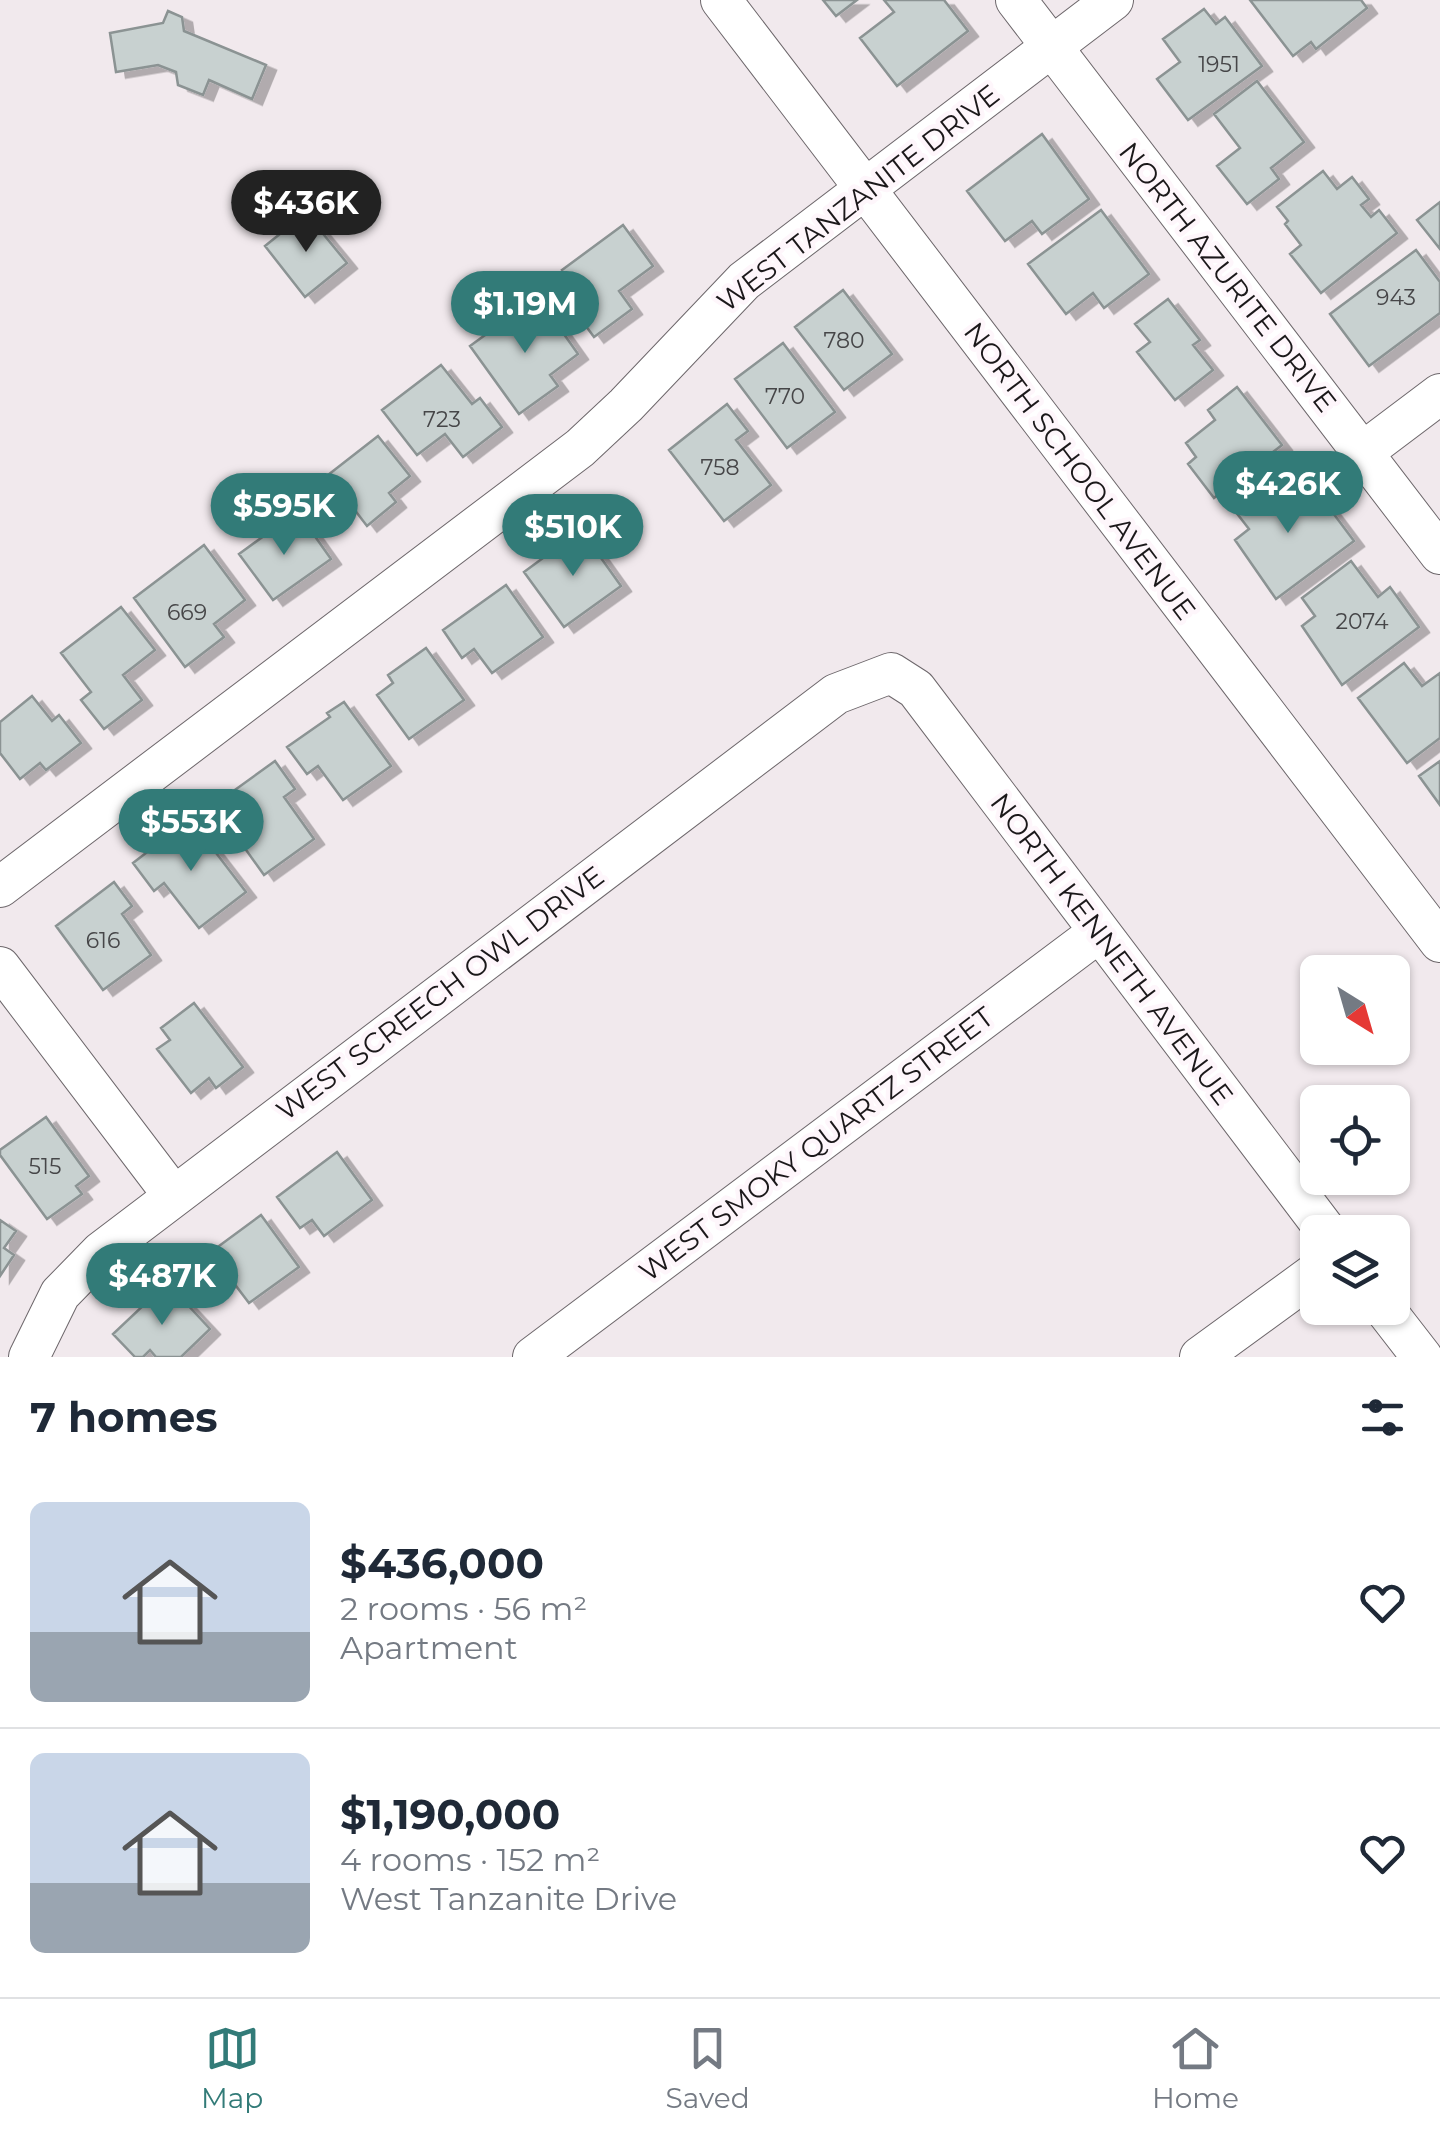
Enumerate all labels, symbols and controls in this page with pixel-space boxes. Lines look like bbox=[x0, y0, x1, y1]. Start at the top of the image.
house number: 1951 bbox=[1198, 51, 1240, 78]
street label: WEST TANZANITE DRIVE bbox=[710, 77, 1006, 319]
street label: NORTH AZURITE DRIVE bbox=[1112, 135, 1344, 419]
pin: $436K bbox=[236, 170, 376, 255]
text: $436K bbox=[253, 183, 359, 222]
pin: $1.19M bbox=[444, 271, 606, 356]
text: $1.19M bbox=[473, 284, 577, 323]
house number: 943 bbox=[1376, 284, 1416, 311]
street label: NORTH SCHOOL AVENUE bbox=[957, 316, 1203, 626]
house number: 780 bbox=[823, 327, 865, 354]
house number: 770 bbox=[765, 383, 805, 410]
house number: 723 bbox=[423, 406, 461, 433]
pin: $426K bbox=[1218, 451, 1358, 536]
house number: 758 bbox=[700, 454, 740, 481]
text: $426K bbox=[1235, 464, 1341, 503]
pin: $595K bbox=[214, 473, 354, 558]
text: $595K bbox=[233, 486, 335, 525]
pin: $510K bbox=[503, 494, 643, 579]
text: $510K bbox=[524, 507, 622, 546]
house number: 669 bbox=[167, 599, 207, 626]
house number: 2074 bbox=[1336, 608, 1389, 635]
street label: NORTH KENNETH AVENUE bbox=[983, 786, 1241, 1112]
pin: $553K bbox=[121, 789, 261, 874]
text: $553K bbox=[141, 802, 241, 841]
street label: WEST SCREECH OWL DRIVE bbox=[270, 859, 610, 1127]
house number: 616 bbox=[86, 927, 120, 954]
north arrow bbox=[1300, 955, 1410, 1065]
map controls bbox=[1300, 955, 1410, 1325]
street label: WEST SMOKY QUARTZ STREET bbox=[632, 1000, 1000, 1288]
button: locate bbox=[1300, 1085, 1410, 1195]
house number: 515 bbox=[29, 1153, 61, 1180]
button: layers bbox=[1300, 1215, 1410, 1325]
pin: $487K bbox=[92, 1243, 232, 1328]
text: $487K bbox=[108, 1256, 216, 1295]
icon: filters bbox=[1355, 1390, 1410, 1445]
text: 7 homes bbox=[30, 1391, 218, 1443]
text: $436,000 bbox=[340, 1537, 544, 1589]
icon: home bbox=[110, 1542, 230, 1662]
icon: heart bbox=[1355, 1575, 1410, 1630]
text: 2 rooms · 56 m² bbox=[340, 1589, 587, 1628]
text: Apartment bbox=[340, 1628, 518, 1667]
text: $1,190,000 bbox=[340, 1788, 560, 1840]
icon: home bbox=[110, 1793, 230, 1913]
icon: heart bbox=[1355, 1826, 1410, 1881]
text: 4 rooms · 152 m² bbox=[340, 1840, 600, 1879]
text: West Tanzanite Drive bbox=[340, 1879, 677, 1918]
tab: Map bbox=[201, 2021, 263, 2115]
tab: Saved bbox=[666, 2021, 750, 2115]
tab: Home bbox=[1152, 2021, 1239, 2115]

